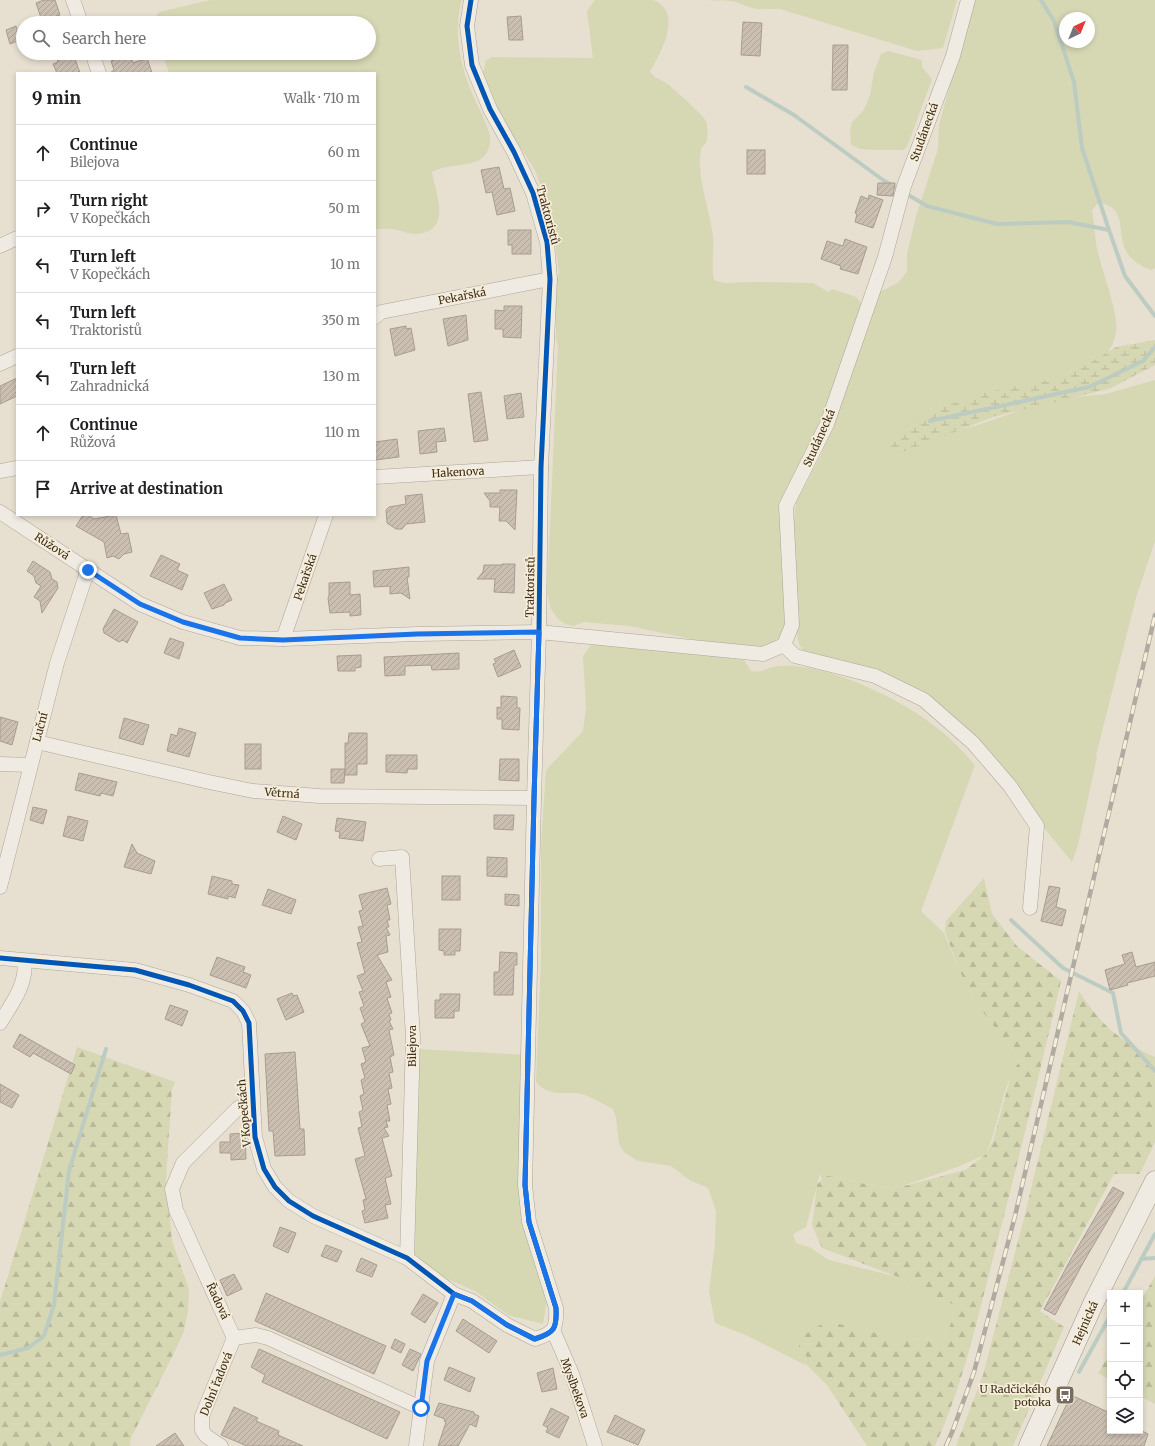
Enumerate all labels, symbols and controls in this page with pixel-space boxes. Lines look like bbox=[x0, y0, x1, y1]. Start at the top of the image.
north arrow bbox=[1059, 12, 1095, 48]
search box bbox=[16, 16, 376, 60]
icon: search bbox=[30, 27, 52, 49]
text: Search here bbox=[62, 29, 146, 48]
text: 9 min bbox=[32, 87, 81, 109]
text: Walk · 710 m bbox=[284, 90, 360, 107]
street label: Studánecká bbox=[907, 101, 941, 163]
text: Continue bbox=[70, 135, 138, 154]
icon: ahead bbox=[32, 142, 54, 164]
text: 60 m bbox=[328, 144, 360, 161]
text: Bilejova bbox=[70, 154, 119, 171]
street label: Traktoristů bbox=[533, 184, 563, 246]
text: Turn right bbox=[70, 191, 148, 210]
icon: right bbox=[32, 198, 54, 220]
text: 50 m bbox=[328, 200, 360, 217]
text: V Kopečkách bbox=[70, 210, 150, 227]
text: Turn left bbox=[70, 247, 136, 266]
icon: left bbox=[32, 254, 54, 276]
text: 10 m bbox=[330, 256, 360, 273]
text: V Kopečkách bbox=[70, 266, 150, 283]
street label: Pekařská bbox=[437, 284, 487, 307]
text: Turn left bbox=[70, 303, 136, 322]
icon: left bbox=[32, 310, 54, 332]
text: 350 m bbox=[322, 312, 360, 329]
text: Traktoristů bbox=[70, 322, 142, 339]
text: Turn left bbox=[70, 359, 136, 378]
icon: left bbox=[32, 366, 54, 388]
text: 130 m bbox=[323, 368, 360, 385]
text: Zahradnická bbox=[70, 378, 149, 395]
street label: Studánecká bbox=[800, 407, 838, 469]
text: Continue bbox=[70, 415, 138, 434]
icon: ahead bbox=[32, 422, 54, 444]
text: 110 m bbox=[325, 424, 360, 441]
text: Růžová bbox=[70, 434, 116, 451]
street label: Hakenova bbox=[431, 464, 485, 480]
icon: arrive bbox=[32, 478, 54, 500]
text: Arrive at destination bbox=[70, 479, 223, 498]
street label: Růžová bbox=[32, 530, 72, 562]
street label: Pekařská bbox=[291, 552, 320, 602]
street label: Traktoristů bbox=[522, 556, 538, 618]
route end bbox=[79, 561, 97, 579]
street label: Luční bbox=[29, 710, 51, 743]
street label: Větrná bbox=[263, 785, 300, 801]
street label: Bilejova bbox=[405, 1025, 419, 1067]
street label: V Kopečkách bbox=[234, 1078, 254, 1148]
street label: Řadová bbox=[203, 1280, 233, 1322]
map controls bbox=[1107, 1290, 1143, 1434]
button: + bbox=[1107, 1290, 1143, 1326]
street label: Hejnická bbox=[1069, 1299, 1101, 1347]
button: − bbox=[1107, 1326, 1143, 1362]
street label: Dolní řadová bbox=[197, 1350, 235, 1418]
street label: Myslbekova bbox=[558, 1356, 592, 1420]
button: locate bbox=[1107, 1362, 1143, 1398]
place label: U Radčického potoka bbox=[979, 1382, 1052, 1409]
bus stop icon: U Radčického potoka bbox=[1054, 1384, 1076, 1406]
button: layers bbox=[1107, 1398, 1143, 1434]
route start bbox=[412, 1399, 430, 1417]

